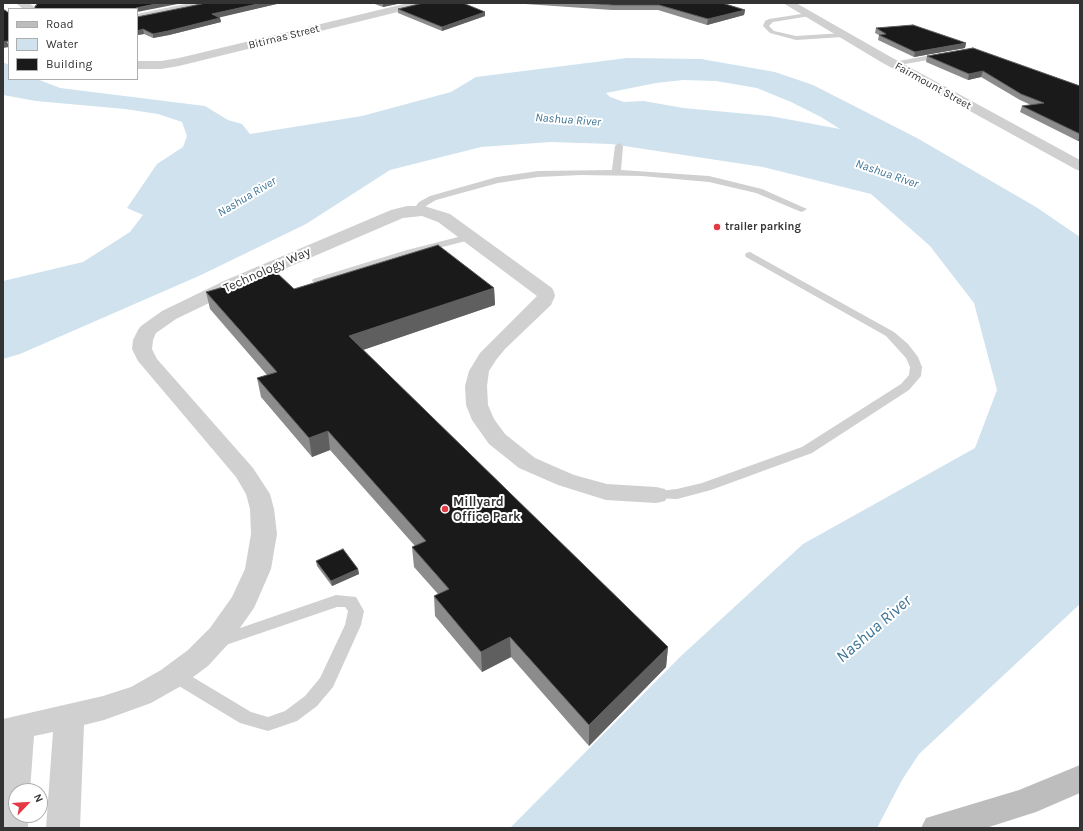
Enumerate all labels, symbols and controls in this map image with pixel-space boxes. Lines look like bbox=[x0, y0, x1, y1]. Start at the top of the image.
legend bbox=[8, 8, 138, 80]
text: Road bbox=[46, 17, 74, 31]
street label: Bitirnas Street bbox=[247, 22, 321, 52]
text: Water bbox=[46, 37, 78, 51]
text: Building bbox=[46, 57, 92, 71]
street label: Fairmount Street bbox=[892, 60, 974, 112]
water label: Nashua River bbox=[535, 111, 601, 129]
water label: Nashua River bbox=[854, 156, 920, 192]
water label: Nashua River bbox=[215, 174, 279, 220]
place label: trailer parking bbox=[725, 220, 801, 234]
marker: trailer parking bbox=[712, 222, 722, 232]
street label: Technology Way bbox=[221, 244, 313, 296]
place label: Millyard Office Park bbox=[453, 494, 521, 525]
marker: Millyard Office Park bbox=[440, 504, 450, 514]
water label: Nashua River bbox=[832, 591, 916, 667]
north arrow bbox=[8, 783, 48, 823]
text: N bbox=[31, 792, 46, 804]

